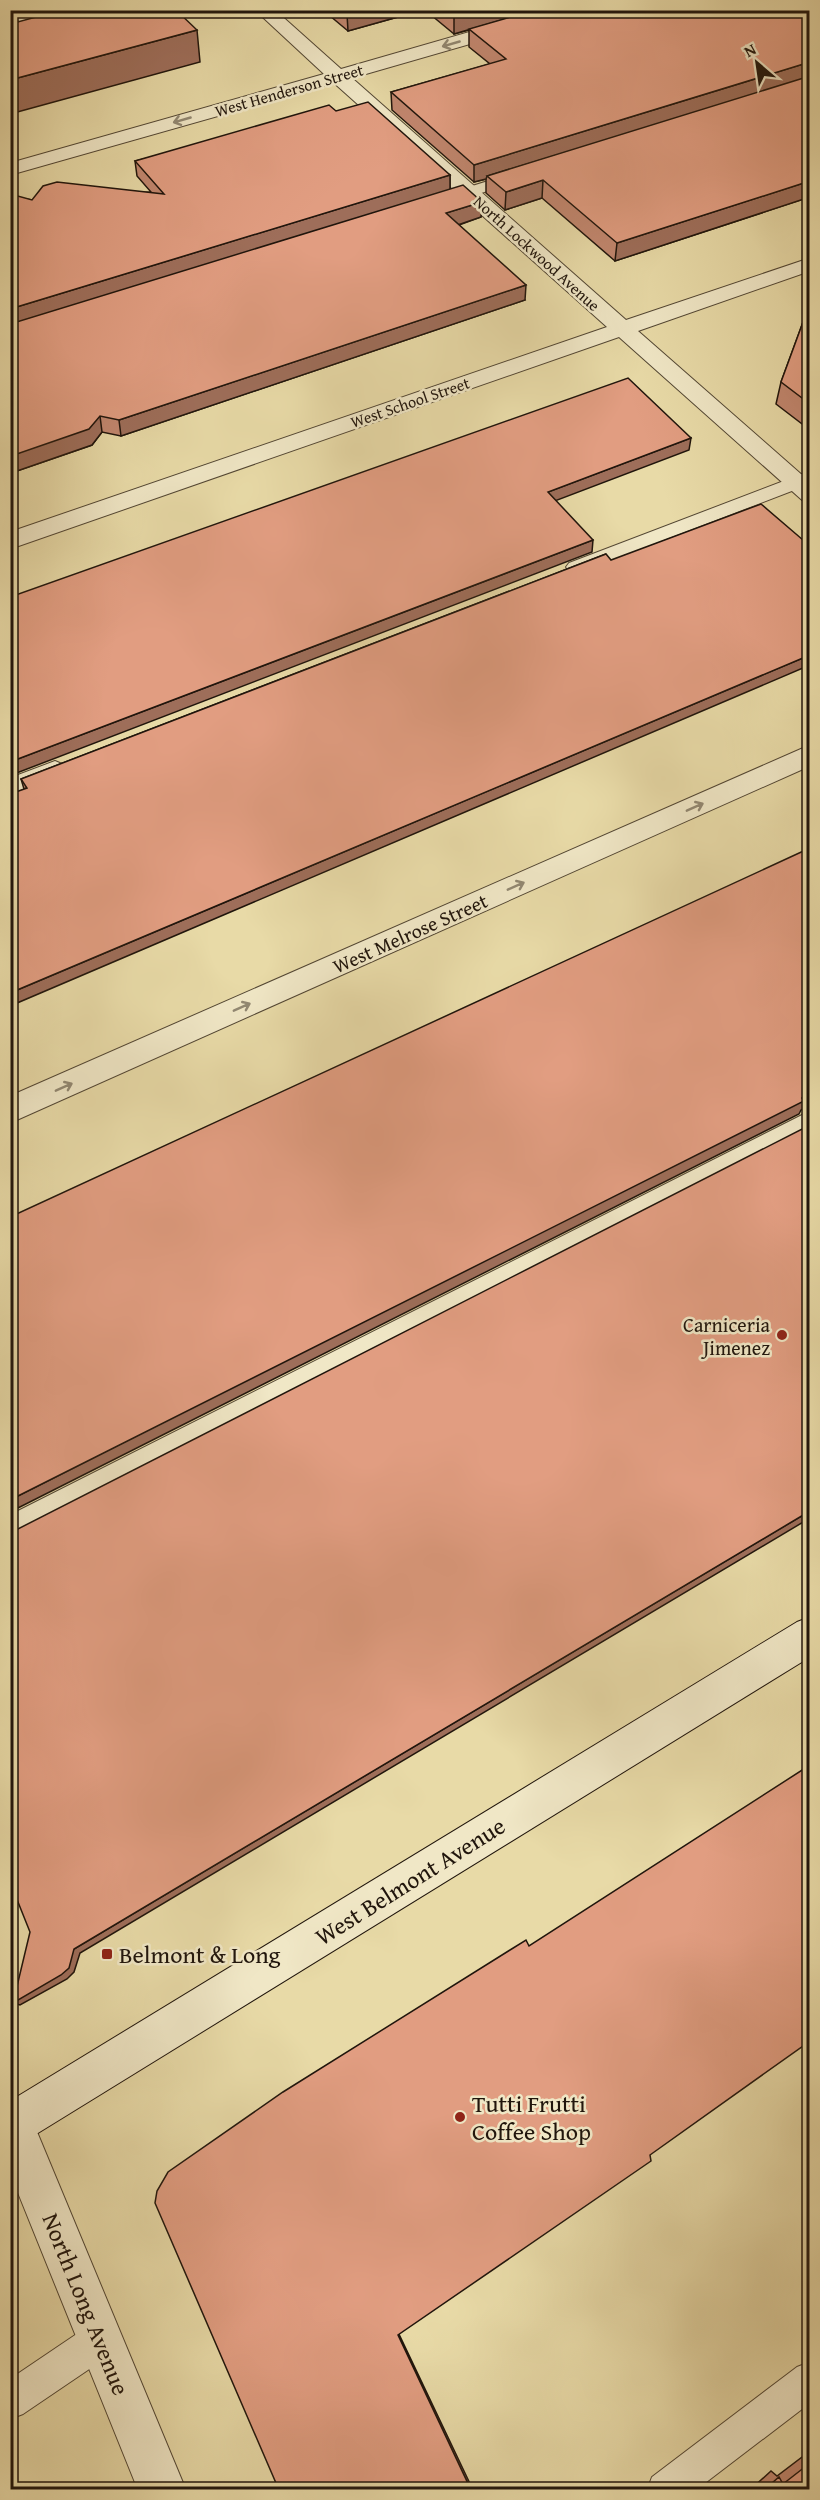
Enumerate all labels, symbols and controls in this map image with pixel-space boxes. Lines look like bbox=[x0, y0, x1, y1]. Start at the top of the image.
north arrow bbox=[727, 33, 787, 93]
text: N bbox=[739, 37, 760, 63]
one-way arrow bbox=[442, 39, 461, 50]
street label: West Henderson Street bbox=[212, 57, 366, 123]
one-way arrow bbox=[173, 115, 192, 126]
street label: North Lockwood Avenue bbox=[468, 190, 606, 316]
street label: West School Street bbox=[347, 370, 473, 434]
one-way arrow bbox=[685, 800, 703, 812]
one-way arrow bbox=[507, 879, 525, 891]
street label: West Melrose Street bbox=[328, 886, 492, 980]
one-way arrow bbox=[233, 1001, 251, 1013]
one-way arrow bbox=[55, 1080, 73, 1091]
place label: Carniceria Jimenez bbox=[683, 1310, 771, 1362]
marker: Carniceria Jimenez bbox=[775, 1328, 789, 1342]
street label: West Belmont Avenue bbox=[308, 1808, 512, 1954]
place label: Belmont & Long bbox=[119, 1937, 281, 1972]
marker: Belmont & Long bbox=[100, 1947, 114, 1961]
place label: Tutti Frutti Coffee Shop bbox=[472, 2086, 591, 2149]
marker: Tutti Frutti Coffee Shop bbox=[453, 2110, 467, 2124]
street label: North Long Avenue bbox=[34, 2208, 138, 2400]

